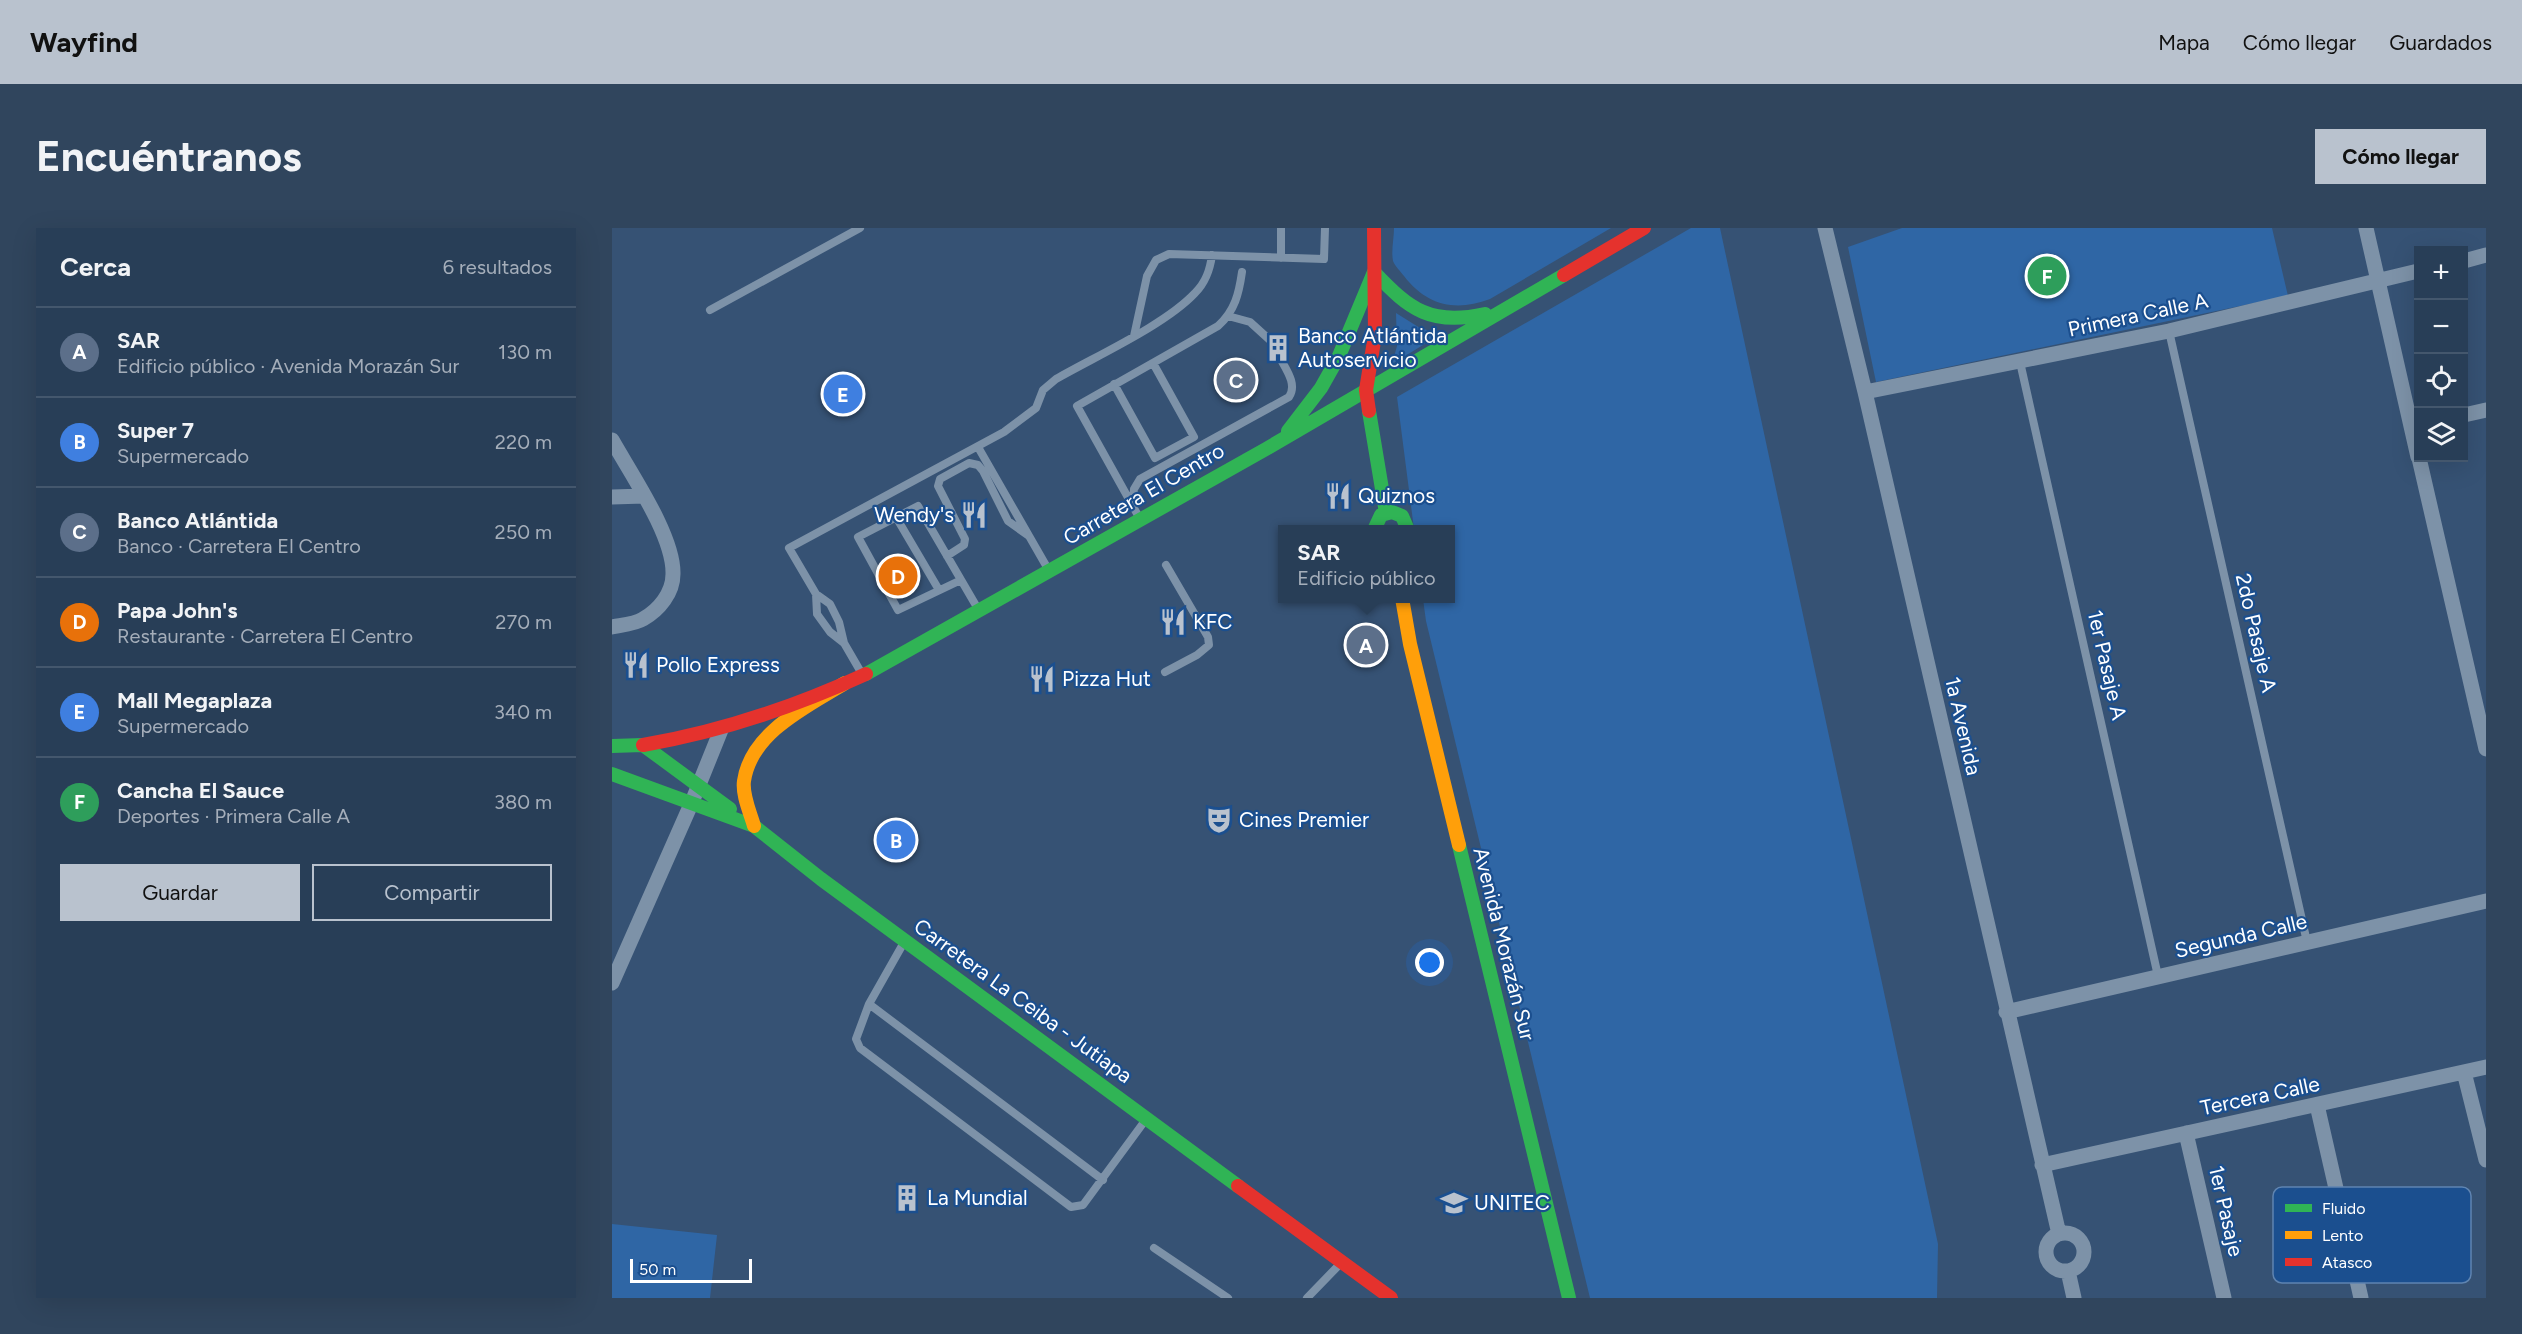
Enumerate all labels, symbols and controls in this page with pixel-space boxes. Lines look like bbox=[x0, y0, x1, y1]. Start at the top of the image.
text: Wayfind bbox=[30, 25, 138, 59]
text: Mapa bbox=[2158, 30, 2210, 55]
text: Cómo llegar bbox=[2243, 30, 2356, 55]
text: Guardados bbox=[2389, 30, 2492, 55]
button: Cómo llegar bbox=[2315, 129, 2486, 184]
text: Encuéntranos bbox=[36, 131, 302, 182]
map controls bbox=[2414, 246, 2468, 462]
button: + bbox=[2414, 246, 2468, 300]
text: Cerca bbox=[60, 251, 131, 283]
pin: F bbox=[2028, 254, 2066, 298]
text: 6 resultados bbox=[443, 255, 552, 279]
street label: Primera Calle A bbox=[2066, 287, 2210, 342]
button: − bbox=[2414, 300, 2468, 354]
place label: Banco Atlántida Autoservicio bbox=[1298, 323, 1447, 372]
text: SAR bbox=[117, 327, 160, 354]
building icon: Banco Atlántida Autoservicio bbox=[1263, 333, 1293, 363]
text: A bbox=[72, 340, 87, 364]
text: 130 m bbox=[498, 340, 552, 364]
text: Edificio público · Avenida Morazán Sur bbox=[117, 354, 459, 378]
button: locate bbox=[2414, 354, 2468, 408]
pin: C bbox=[1216, 358, 1256, 402]
pin: E bbox=[824, 372, 862, 416]
button: layers bbox=[2414, 408, 2468, 462]
text: Super 7 bbox=[117, 417, 194, 444]
text: B bbox=[73, 430, 86, 454]
text: 220 m bbox=[495, 430, 552, 454]
street label: Carretera El Centro bbox=[1059, 437, 1229, 550]
text: Supermercado bbox=[117, 444, 249, 468]
restaurant icon: Quiznos bbox=[1323, 481, 1353, 511]
place label: Quiznos bbox=[1358, 483, 1435, 508]
restaurant icon: Wendy's bbox=[959, 500, 989, 530]
place label: Wendy's bbox=[874, 502, 954, 527]
text: Banco Atlántida bbox=[117, 507, 278, 534]
text: C bbox=[72, 520, 87, 544]
text: 250 m bbox=[495, 520, 552, 544]
popup bbox=[1278, 525, 1455, 603]
text: Banco · Carretera El Centro bbox=[117, 534, 361, 558]
text: SAR bbox=[1297, 539, 1341, 566]
pin: D bbox=[878, 554, 918, 598]
text: Edificio público bbox=[1297, 566, 1436, 590]
street label: 2do Pasaje A bbox=[2231, 571, 2282, 695]
text: Papa John's bbox=[117, 597, 238, 624]
restaurant icon: KFC bbox=[1158, 607, 1188, 637]
street label: 1er Pasaje A bbox=[2083, 607, 2132, 722]
place label: KFC bbox=[1193, 609, 1232, 634]
text: D bbox=[73, 610, 87, 634]
text: 270 m bbox=[495, 610, 552, 634]
pin: A bbox=[1346, 622, 1386, 668]
text: Restaurante · Carretera El Centro bbox=[117, 624, 413, 648]
restaurant icon: Pollo Express bbox=[621, 650, 651, 680]
place label: Pollo Express bbox=[656, 652, 780, 677]
restaurant icon: Pizza Hut bbox=[1027, 664, 1057, 694]
place label: Pizza Hut bbox=[1062, 666, 1151, 691]
street label: 1a Avenida bbox=[1940, 674, 1987, 778]
text: Mall Megaplaza bbox=[117, 687, 272, 714]
text: E bbox=[74, 700, 85, 724]
text: 340 m bbox=[494, 700, 552, 724]
text: Supermercado bbox=[117, 714, 249, 738]
text: Cancha El Sauce bbox=[117, 777, 284, 804]
text: F bbox=[74, 790, 85, 814]
text: 380 m bbox=[494, 790, 552, 814]
text: Deportes · Primera Calle A bbox=[117, 804, 350, 828]
theatre icon: Cines Premier bbox=[1204, 805, 1234, 835]
place label: Cines Premier bbox=[1239, 807, 1369, 832]
pin: B bbox=[876, 818, 916, 862]
street label: Avenida Morazán Sur bbox=[1468, 845, 1541, 1043]
button: Guardar bbox=[60, 864, 300, 921]
button: Compartir bbox=[312, 864, 552, 921]
street label: Segunda Calle bbox=[2172, 908, 2309, 963]
street label: Carretera La Ceiba - Jutiapa bbox=[909, 913, 1137, 1088]
your location bbox=[1415, 948, 1444, 977]
street label: Tercera Calle bbox=[2198, 1071, 2322, 1120]
street label: 1er Pasaje bbox=[2204, 1163, 2249, 1259]
building icon: La Mundial bbox=[892, 1183, 922, 1213]
place label: La Mundial bbox=[927, 1185, 1028, 1210]
legend bbox=[2273, 1187, 2471, 1283]
school or university icon: UNITEC bbox=[1439, 1188, 1469, 1218]
place label: UNITEC bbox=[1474, 1190, 1550, 1215]
text: Fluido bbox=[2322, 1199, 2366, 1218]
text: Lento bbox=[2322, 1226, 2363, 1245]
text: Atasco bbox=[2322, 1253, 2372, 1272]
scale bar bbox=[630, 1256, 752, 1284]
text: 50 m bbox=[639, 1260, 676, 1279]

